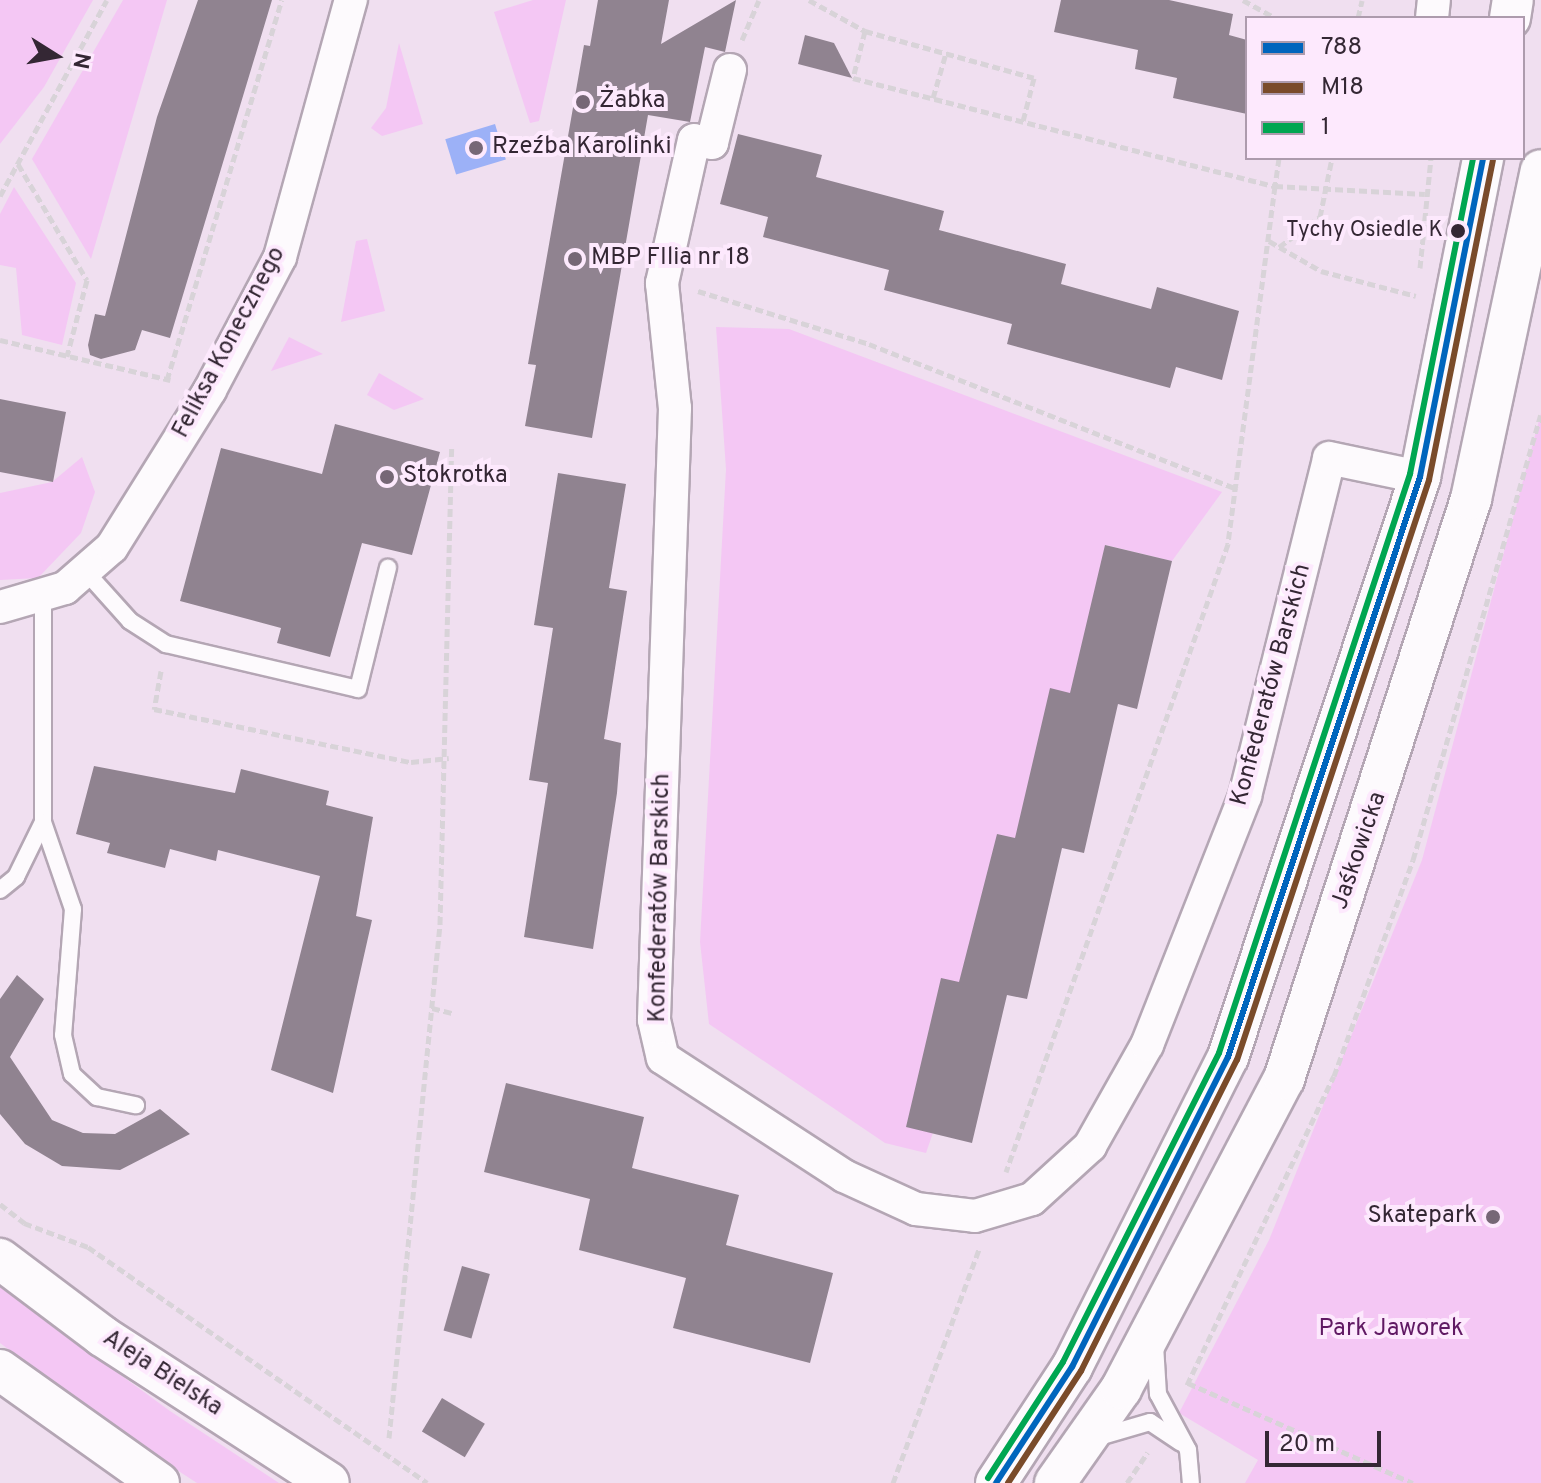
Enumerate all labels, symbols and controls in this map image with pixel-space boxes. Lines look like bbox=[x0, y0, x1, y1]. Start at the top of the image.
north arrow bbox=[16, 16, 96, 96]
legend bbox=[1245, 16, 1525, 160]
text: 788 bbox=[1321, 33, 1362, 63]
text: N bbox=[65, 50, 95, 71]
text: M18 bbox=[1321, 73, 1364, 103]
place label: Żabka bbox=[599, 88, 665, 116]
marker: Żabka bbox=[574, 93, 592, 111]
text: 1 bbox=[1321, 113, 1330, 143]
place label: Rzeźba Karolinki bbox=[492, 134, 672, 162]
marker: Rzeźba Karolinki bbox=[467, 139, 485, 157]
place label: Tychy Osiedle K bbox=[1286, 218, 1443, 244]
marker: Tychy Osiedle K bbox=[1450, 223, 1466, 239]
street label: Feliksa Konecznego bbox=[168, 243, 292, 443]
place label: MBP FIlia nr 18 bbox=[591, 245, 750, 273]
marker: MBP FIlia nr 18 bbox=[566, 250, 584, 268]
place label: Stokrotka bbox=[403, 463, 508, 491]
marker: Stokrotka bbox=[378, 468, 396, 486]
street label: Konfederatów Barskich bbox=[1226, 561, 1318, 809]
street label: Konfederatów Barskich bbox=[644, 773, 678, 1023]
street label: Jaśkowicka bbox=[1326, 789, 1394, 913]
place label: Skatepark bbox=[1367, 1203, 1477, 1231]
marker: Skatepark bbox=[1484, 1208, 1502, 1226]
park label: Park Jaworek bbox=[1318, 1316, 1464, 1344]
street label: Aleja Bielska bbox=[97, 1325, 227, 1423]
scale bar bbox=[1269, 1415, 1385, 1465]
text: 20 m bbox=[1279, 1430, 1335, 1460]

